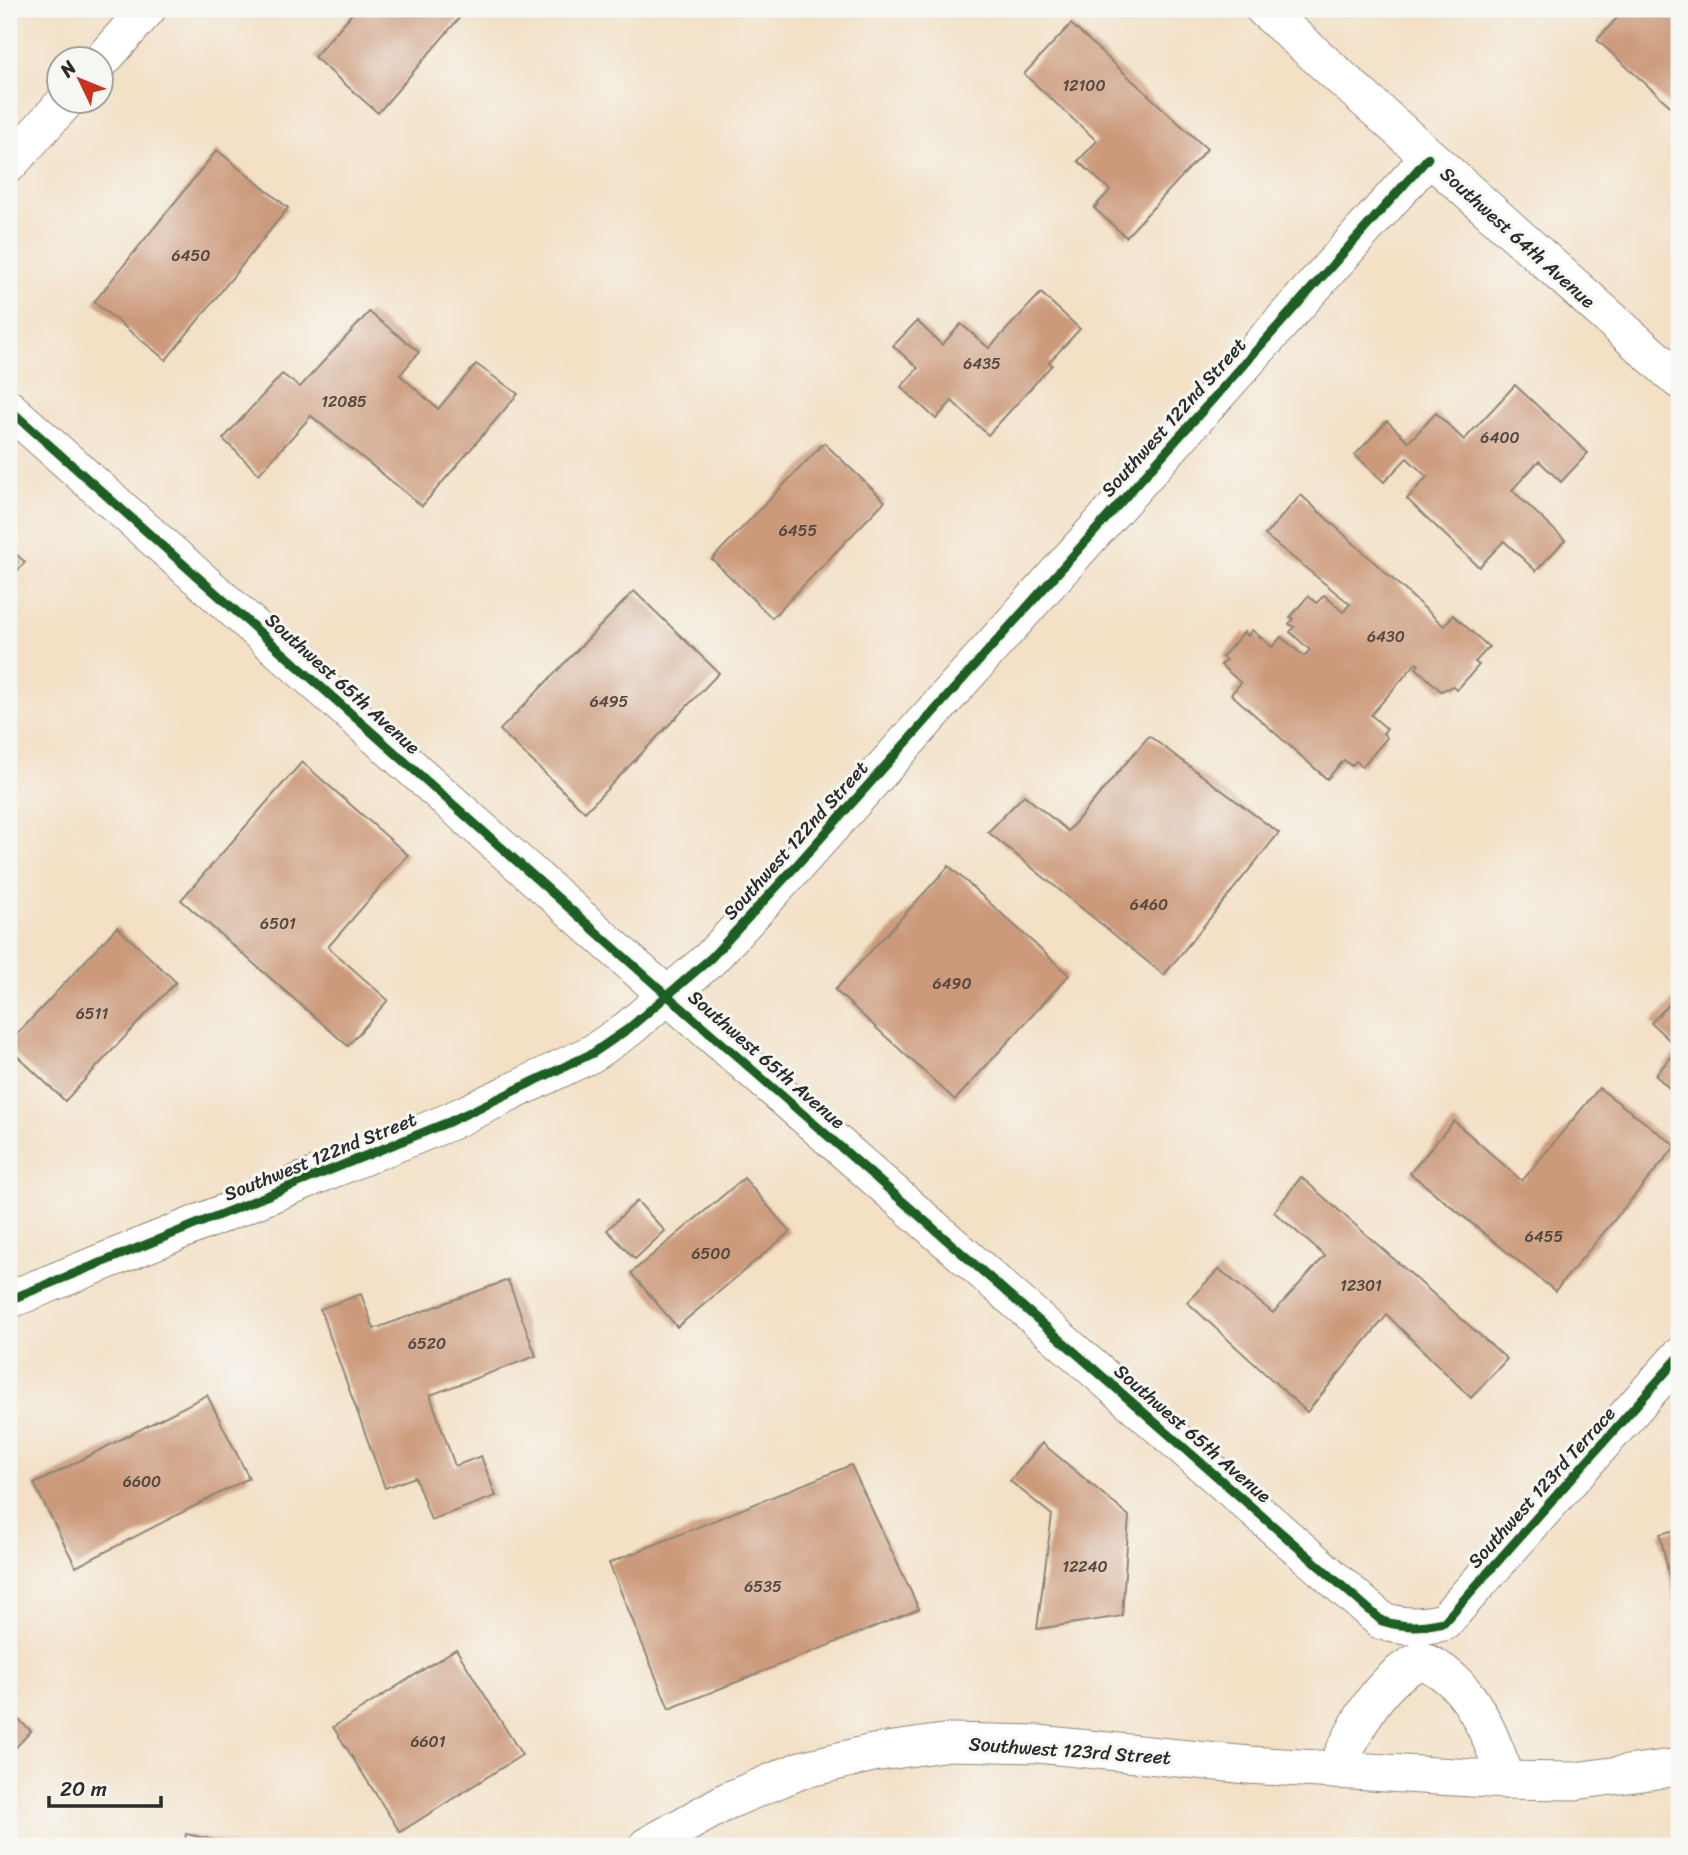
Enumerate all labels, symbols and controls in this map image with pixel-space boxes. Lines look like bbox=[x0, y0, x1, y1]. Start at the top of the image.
north arrow bbox=[46, 46, 116, 116]
text: N bbox=[51, 52, 85, 86]
house number: 12100 bbox=[1062, 71, 1106, 100]
street label: Southwest 64th Avenue bbox=[1432, 158, 1603, 317]
house number: 6450 bbox=[172, 241, 210, 270]
street label: Southwest 122nd Street bbox=[1092, 330, 1254, 505]
house number: 6435 bbox=[963, 349, 1001, 378]
house number: 12085 bbox=[321, 387, 367, 416]
house number: 6400 bbox=[1480, 423, 1520, 452]
house number: 6455 bbox=[779, 516, 818, 545]
street label: Southwest 65th Avenue bbox=[257, 604, 428, 763]
house number: 6430 bbox=[1367, 622, 1405, 651]
house number: 6495 bbox=[590, 687, 629, 716]
street label: Southwest 122nd Street bbox=[714, 753, 876, 928]
house number: 6460 bbox=[1130, 890, 1168, 919]
house number: 6501 bbox=[260, 909, 296, 938]
house number: 6490 bbox=[932, 969, 972, 998]
street label: Southwest 65th Avenue bbox=[680, 981, 853, 1137]
house number: 6511 bbox=[76, 999, 108, 1028]
street label: Southwest 122nd Street bbox=[219, 1103, 422, 1210]
house number: 6455 bbox=[1525, 1222, 1564, 1251]
house number: 6500 bbox=[691, 1239, 731, 1268]
house number: 12301 bbox=[1340, 1271, 1382, 1300]
house number: 6520 bbox=[408, 1329, 446, 1358]
street label: Southwest 65th Avenue bbox=[1106, 1355, 1279, 1511]
street label: Southwest 123rd Terrace bbox=[1459, 1399, 1624, 1576]
house number: 6600 bbox=[123, 1467, 161, 1496]
house number: 12240 bbox=[1062, 1552, 1108, 1581]
house number: 6535 bbox=[744, 1572, 782, 1601]
house number: 6601 bbox=[410, 1727, 446, 1756]
street label: Southwest 123rd Street bbox=[968, 1727, 1172, 1774]
scale bar bbox=[49, 1764, 161, 1808]
text: 20 m bbox=[60, 1770, 107, 1808]

